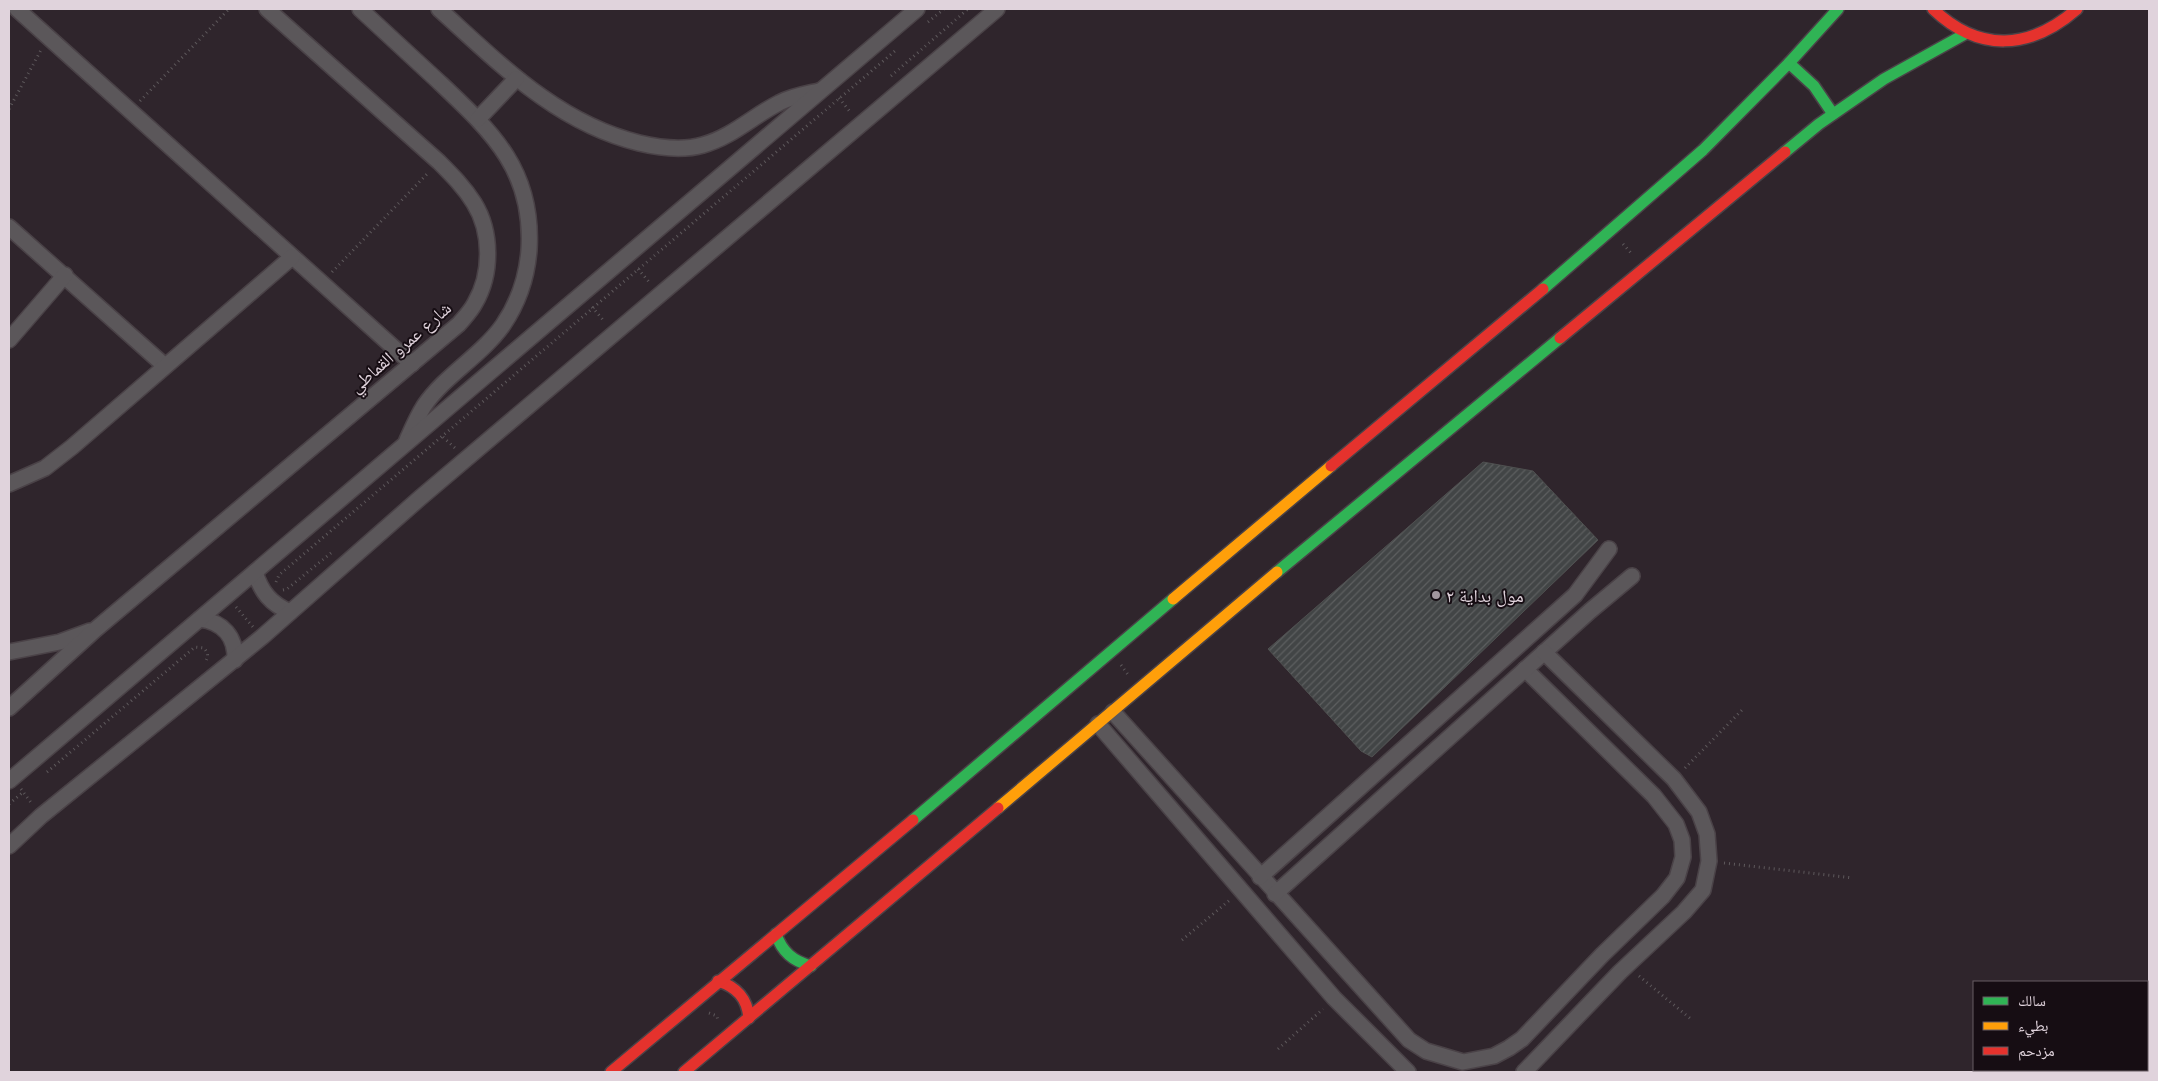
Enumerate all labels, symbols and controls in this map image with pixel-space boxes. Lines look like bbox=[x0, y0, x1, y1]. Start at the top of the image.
street label: شارع عمرو القماطي bbox=[345, 297, 458, 400]
place label: مول بداية ۲ bbox=[1446, 585, 1524, 607]
marker: مول بداية ۲ bbox=[1430, 589, 1442, 601]
legend bbox=[1973, 981, 2148, 1071]
text: سالك bbox=[2018, 991, 2046, 1010]
text: بطيء bbox=[2018, 1016, 2048, 1038]
text: مزدحم bbox=[2018, 1041, 2055, 1061]

